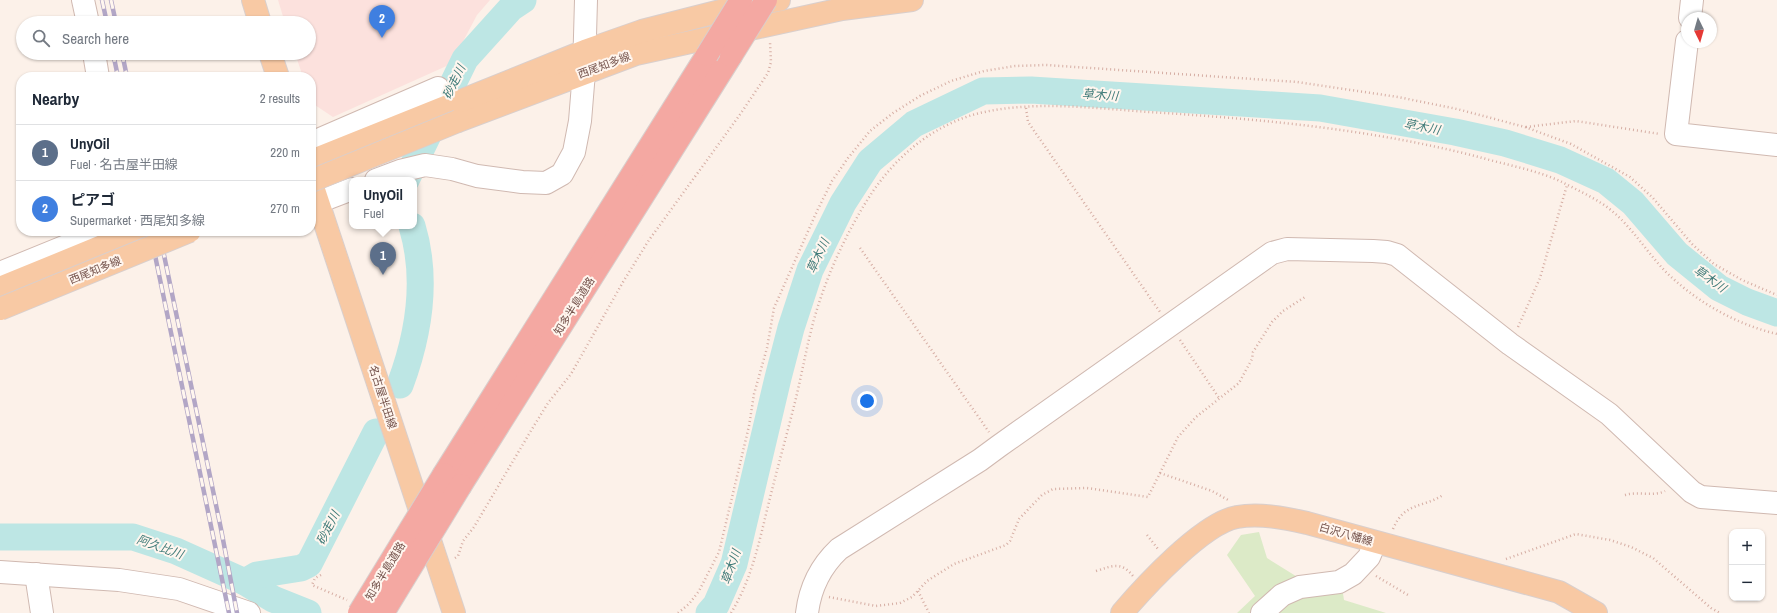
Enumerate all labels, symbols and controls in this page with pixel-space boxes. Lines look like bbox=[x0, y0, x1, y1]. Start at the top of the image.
pin: 2 bbox=[369, 5, 395, 38]
north arrow bbox=[1681, 12, 1717, 48]
search box bbox=[16, 16, 316, 60]
icon: search bbox=[30, 27, 52, 49]
text: Search here bbox=[62, 28, 129, 49]
street label: 西尾知多線 bbox=[576, 49, 632, 81]
water label: 砂走川 bbox=[439, 61, 470, 102]
water label: 草木川 bbox=[1081, 86, 1121, 104]
text: Nearby bbox=[32, 87, 79, 110]
text: 2 results bbox=[260, 90, 300, 107]
water label: 草木川 bbox=[1403, 116, 1443, 139]
text: UnyOil bbox=[70, 133, 110, 154]
text: 1 bbox=[42, 144, 48, 161]
text: 220 m bbox=[270, 144, 300, 161]
text: Fuel · 名古屋半田線 bbox=[70, 156, 178, 173]
popup bbox=[349, 177, 417, 229]
text: UnyOil bbox=[363, 184, 403, 205]
text: ピアゴ bbox=[70, 189, 115, 210]
text: 2 bbox=[42, 200, 48, 217]
text: 270 m bbox=[270, 200, 300, 217]
text: Fuel bbox=[363, 205, 384, 222]
text: Supermarket · 西尾知多線 bbox=[70, 212, 205, 229]
water label: 草木川 bbox=[803, 234, 834, 276]
pin: 1 bbox=[370, 242, 396, 275]
street label: 西尾知多線 bbox=[67, 253, 123, 287]
water label: 草木川 bbox=[1691, 262, 1731, 297]
street label: 知多半島道路 bbox=[551, 274, 597, 338]
street label: 名古屋半田線 bbox=[366, 363, 400, 431]
your location bbox=[857, 391, 877, 411]
water label: 砂走川 bbox=[313, 507, 344, 548]
street label: 白沢八幡線 bbox=[1318, 520, 1374, 548]
map controls bbox=[1729, 529, 1765, 601]
button: + bbox=[1729, 529, 1765, 565]
water label: 阿久比川 bbox=[135, 531, 187, 563]
street label: 知多半島道路 bbox=[362, 539, 408, 603]
water label: 草木川 bbox=[718, 545, 745, 587]
button: − bbox=[1729, 565, 1765, 601]

